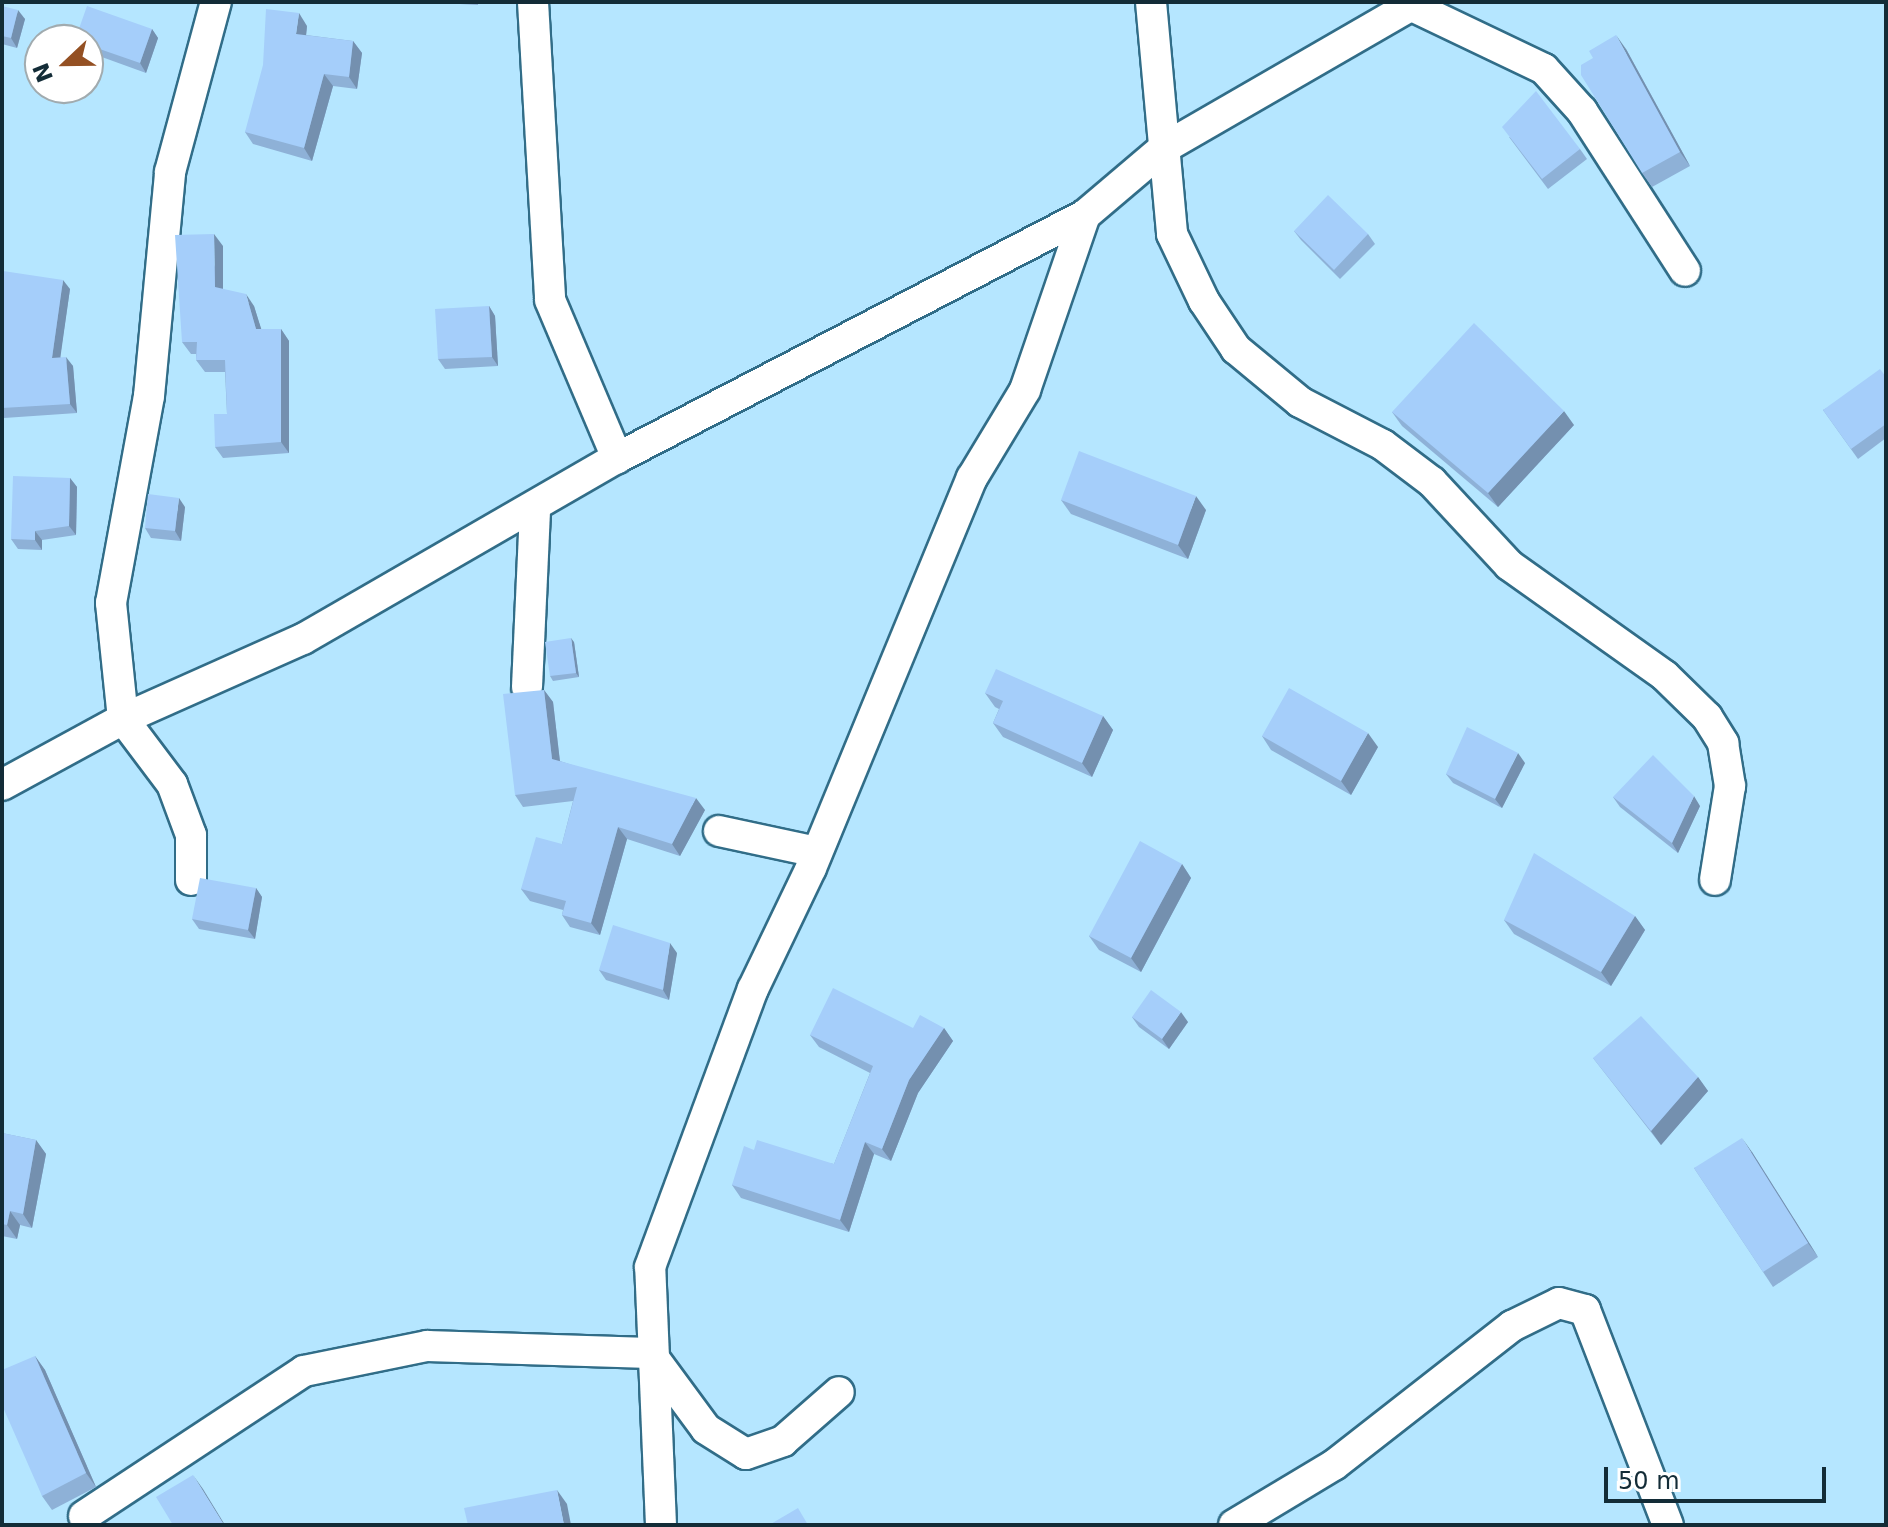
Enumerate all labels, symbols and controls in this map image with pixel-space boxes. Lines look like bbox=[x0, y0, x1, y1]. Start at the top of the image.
north arrow bbox=[24, 24, 104, 104]
text: N bbox=[28, 59, 58, 86]
scale bar bbox=[1608, 1451, 1830, 1501]
text: 50 m bbox=[1618, 1467, 1680, 1495]

